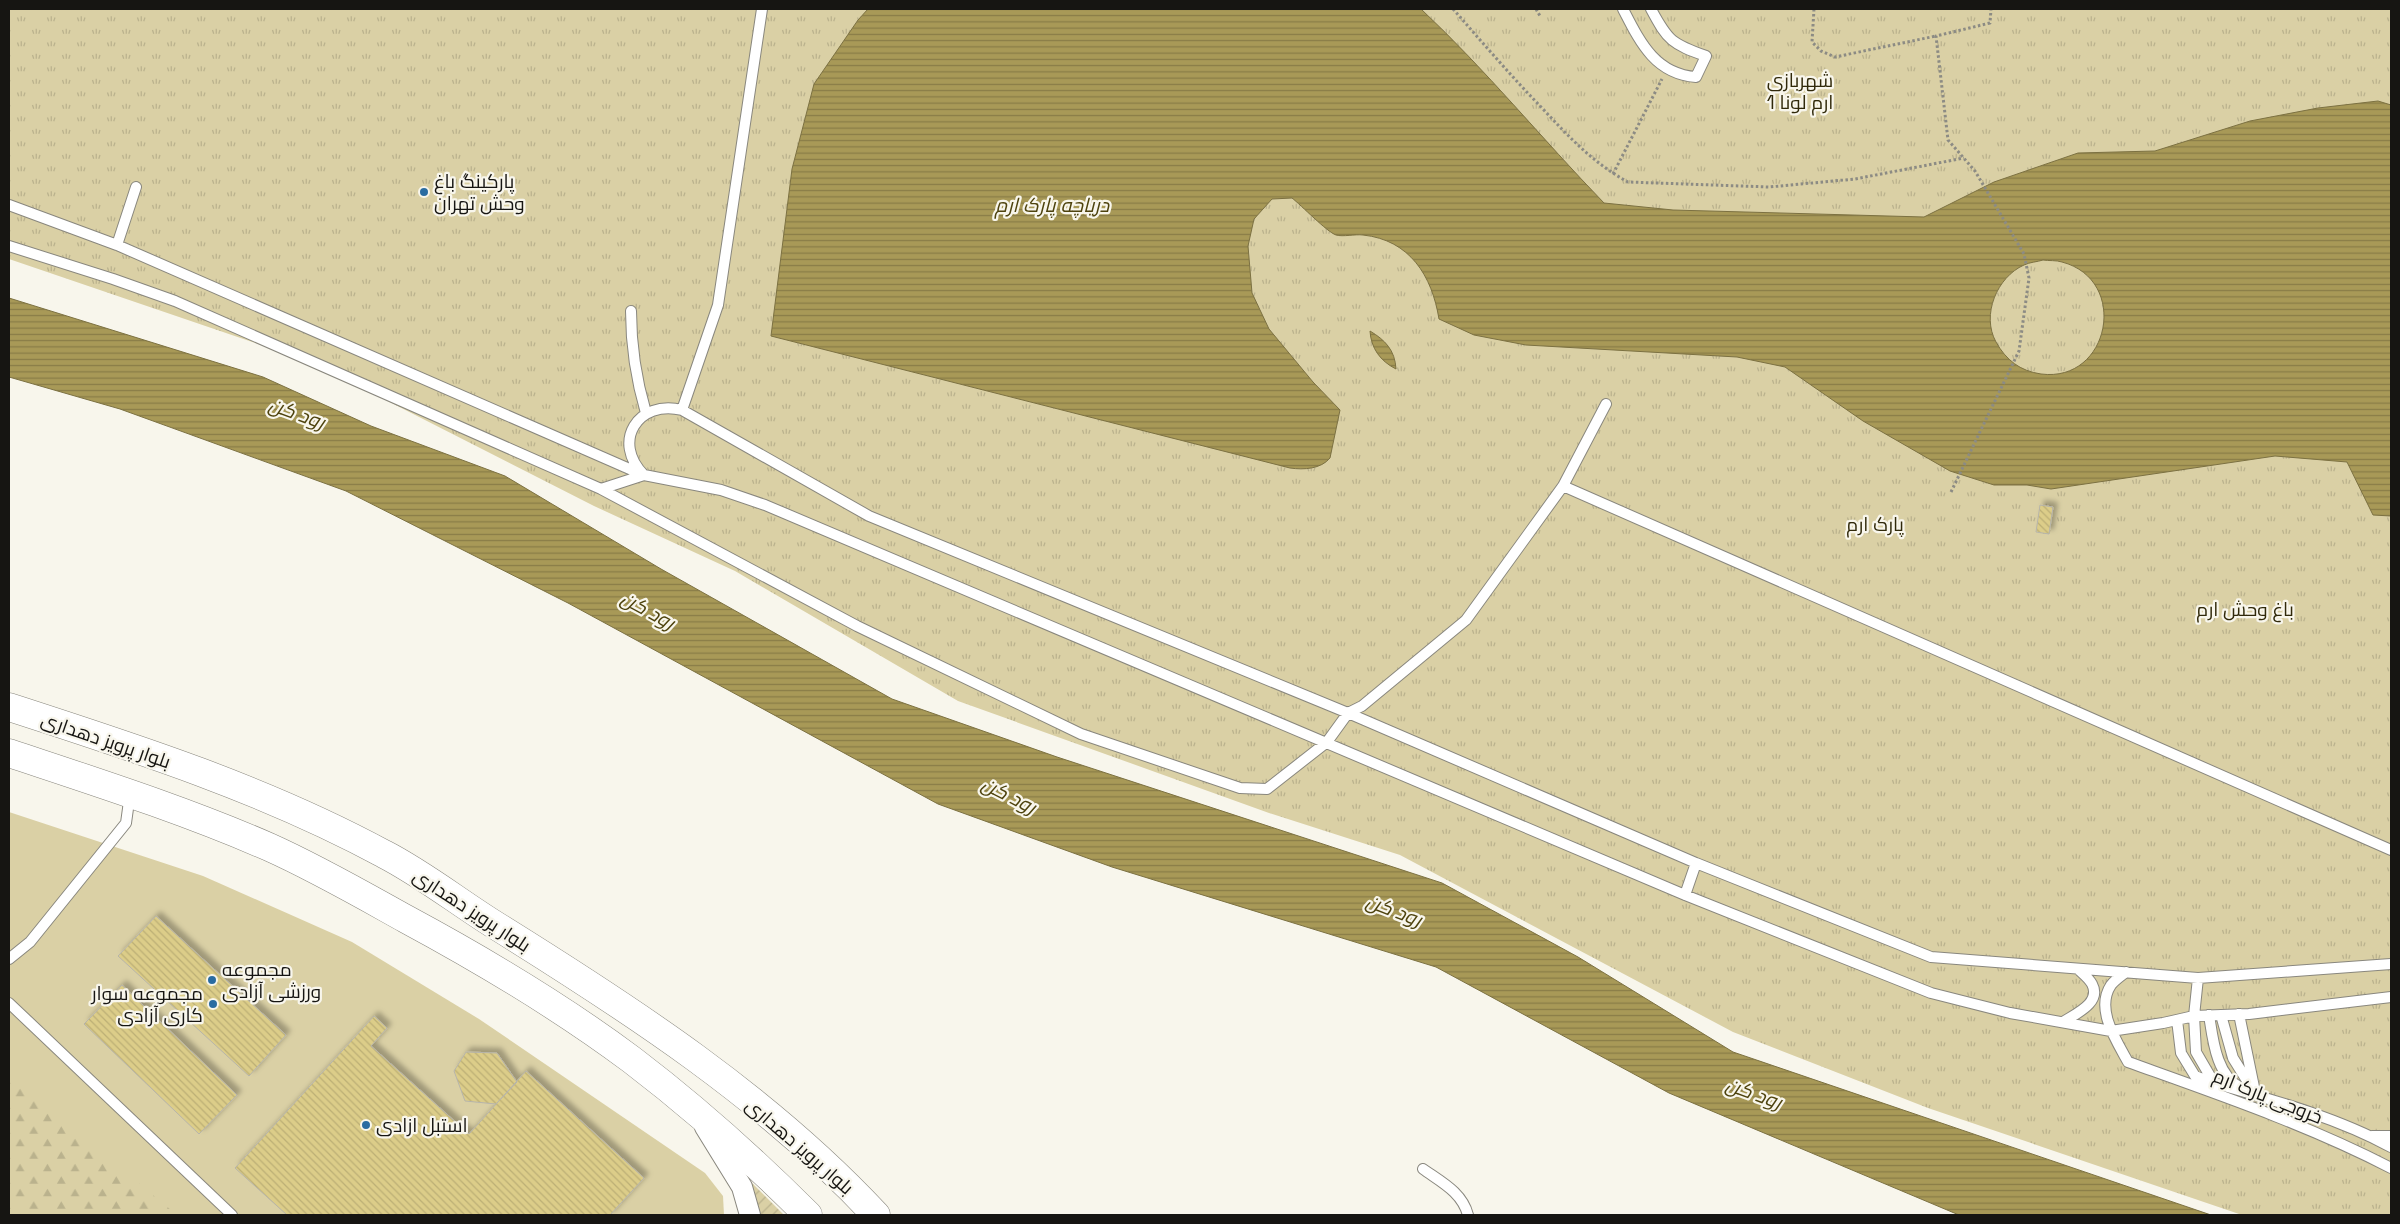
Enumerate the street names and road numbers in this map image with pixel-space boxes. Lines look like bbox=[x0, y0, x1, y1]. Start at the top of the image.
street label: بلوار پرویز دهداری bbox=[38, 707, 174, 774]
street label: بلوار پرویز دهداری bbox=[408, 863, 535, 958]
street label: خروجی پارک ارم bbox=[2209, 1063, 2326, 1131]
street label: بلوار پرویز دهداری bbox=[740, 1093, 859, 1200]

